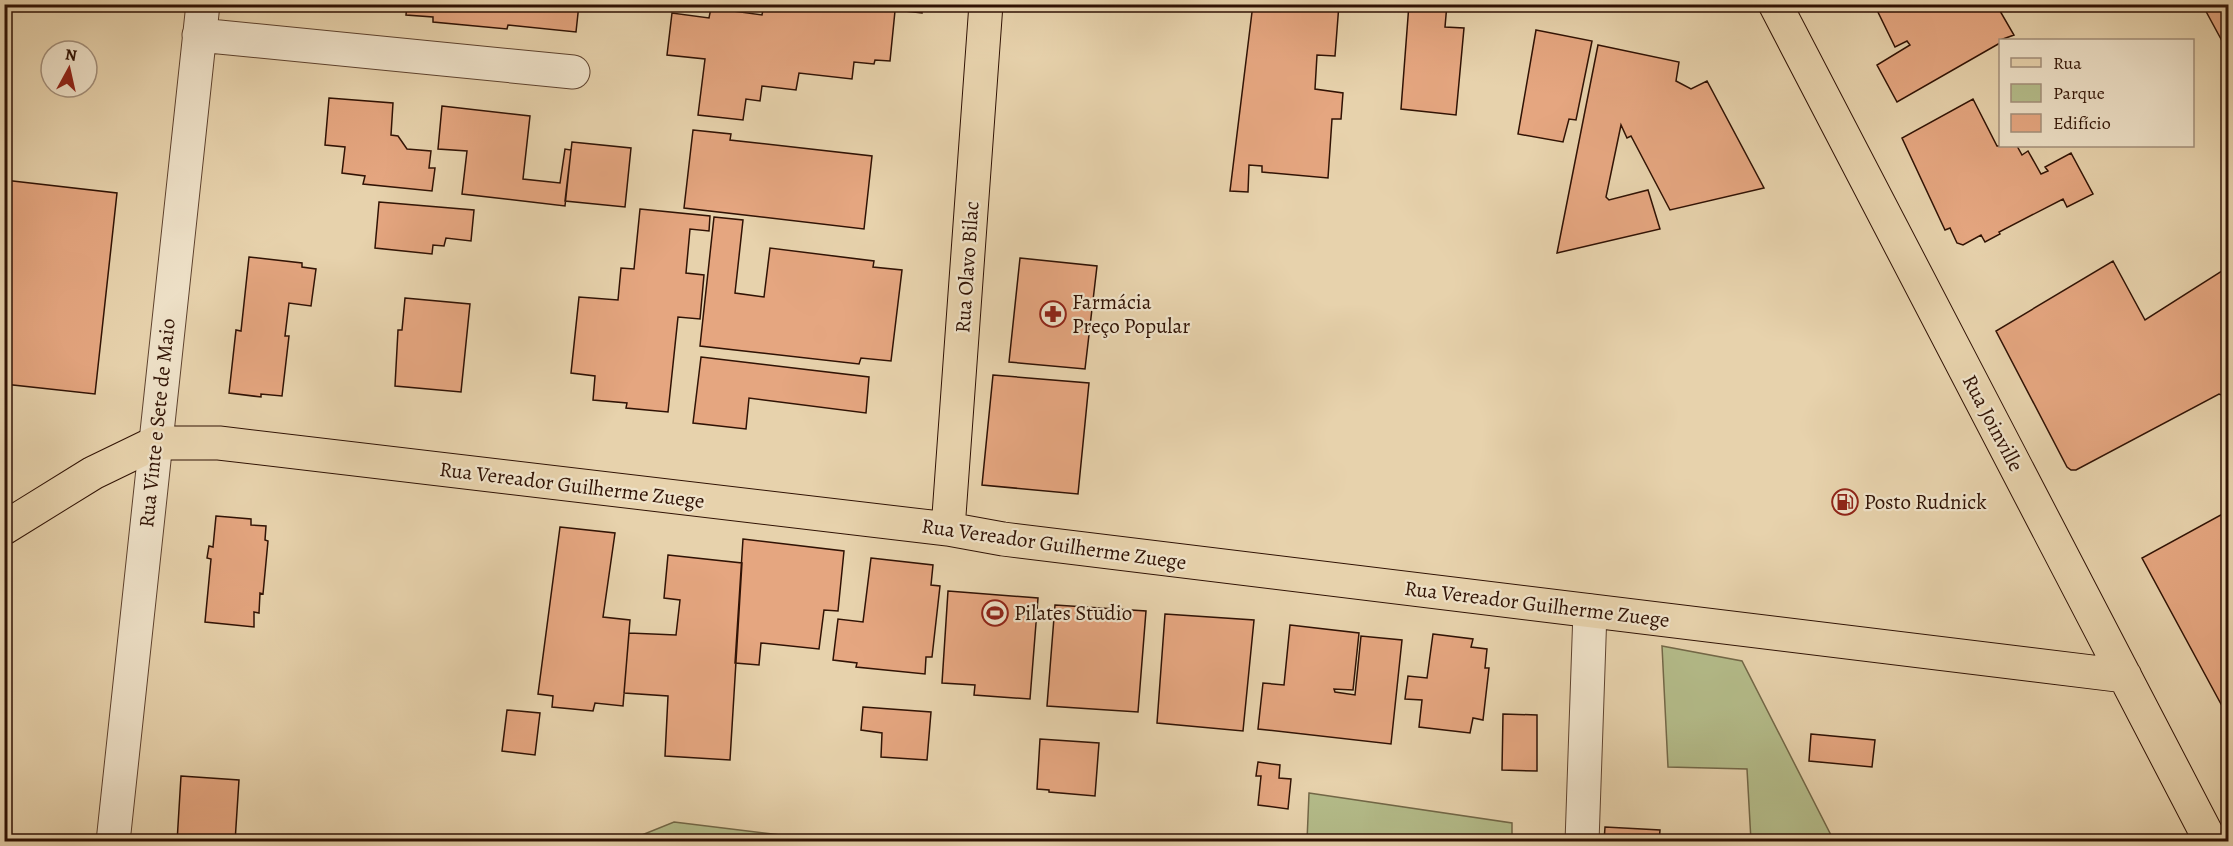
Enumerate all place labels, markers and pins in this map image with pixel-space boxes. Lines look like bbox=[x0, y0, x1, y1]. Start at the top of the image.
place label: Farmácia Preço Popular bbox=[1072, 288, 1190, 340]
pharmacy icon: Farmácia Preço Popular bbox=[1038, 299, 1068, 329]
fuel station icon: Posto Rudnick bbox=[1830, 487, 1860, 517]
place label: Posto Rudnick bbox=[1864, 488, 1987, 516]
sports icon: Pilates Studio bbox=[980, 598, 1010, 628]
place label: Pilates Studio bbox=[1014, 599, 1132, 627]

